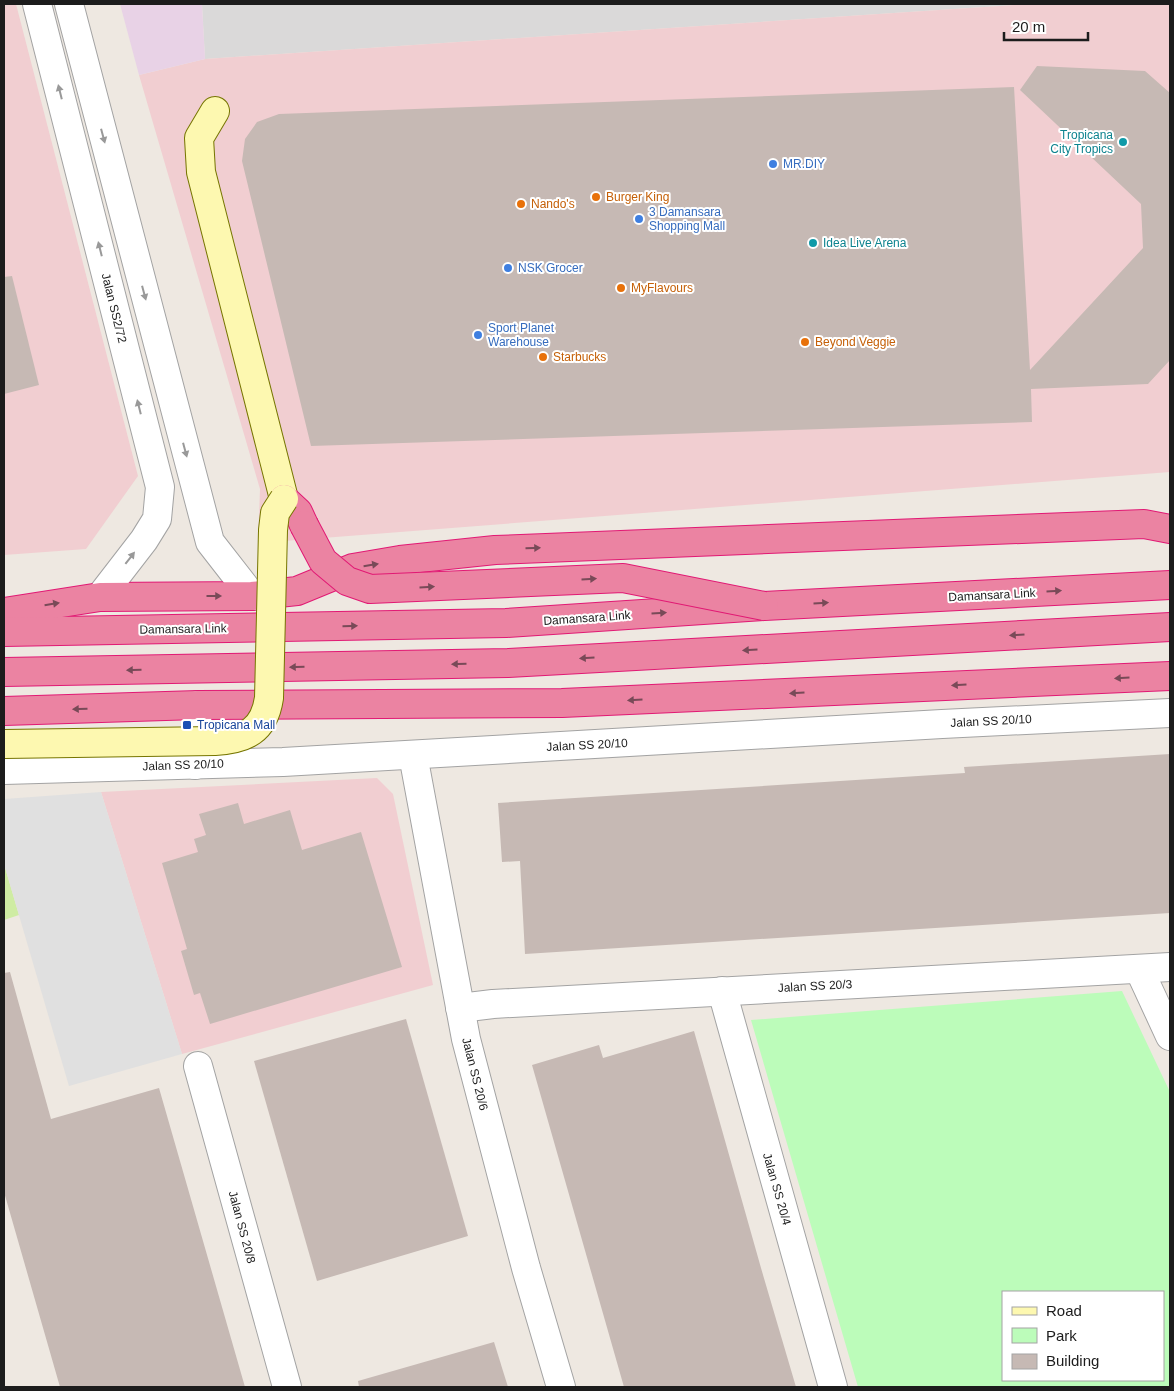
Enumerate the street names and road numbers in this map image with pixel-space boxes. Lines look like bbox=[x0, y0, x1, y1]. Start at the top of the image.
street label: Jalan SS2/72 bbox=[99, 272, 130, 345]
street label: Damansara Link bbox=[948, 586, 1037, 604]
street label: Damansara Link bbox=[543, 608, 632, 628]
street label: Damansara Link bbox=[139, 621, 228, 637]
street label: Jalan SS 20/10 bbox=[950, 712, 1032, 730]
street label: Jalan SS 20/10 bbox=[546, 736, 628, 754]
street label: Jalan SS 20/10 bbox=[142, 757, 224, 773]
street label: Jalan SS 20/3 bbox=[777, 977, 853, 995]
street label: Jalan SS 20/6 bbox=[459, 1036, 491, 1112]
street label: Jalan SS 20/4 bbox=[760, 1151, 794, 1227]
street label: Jalan SS 20/8 bbox=[226, 1189, 259, 1265]

